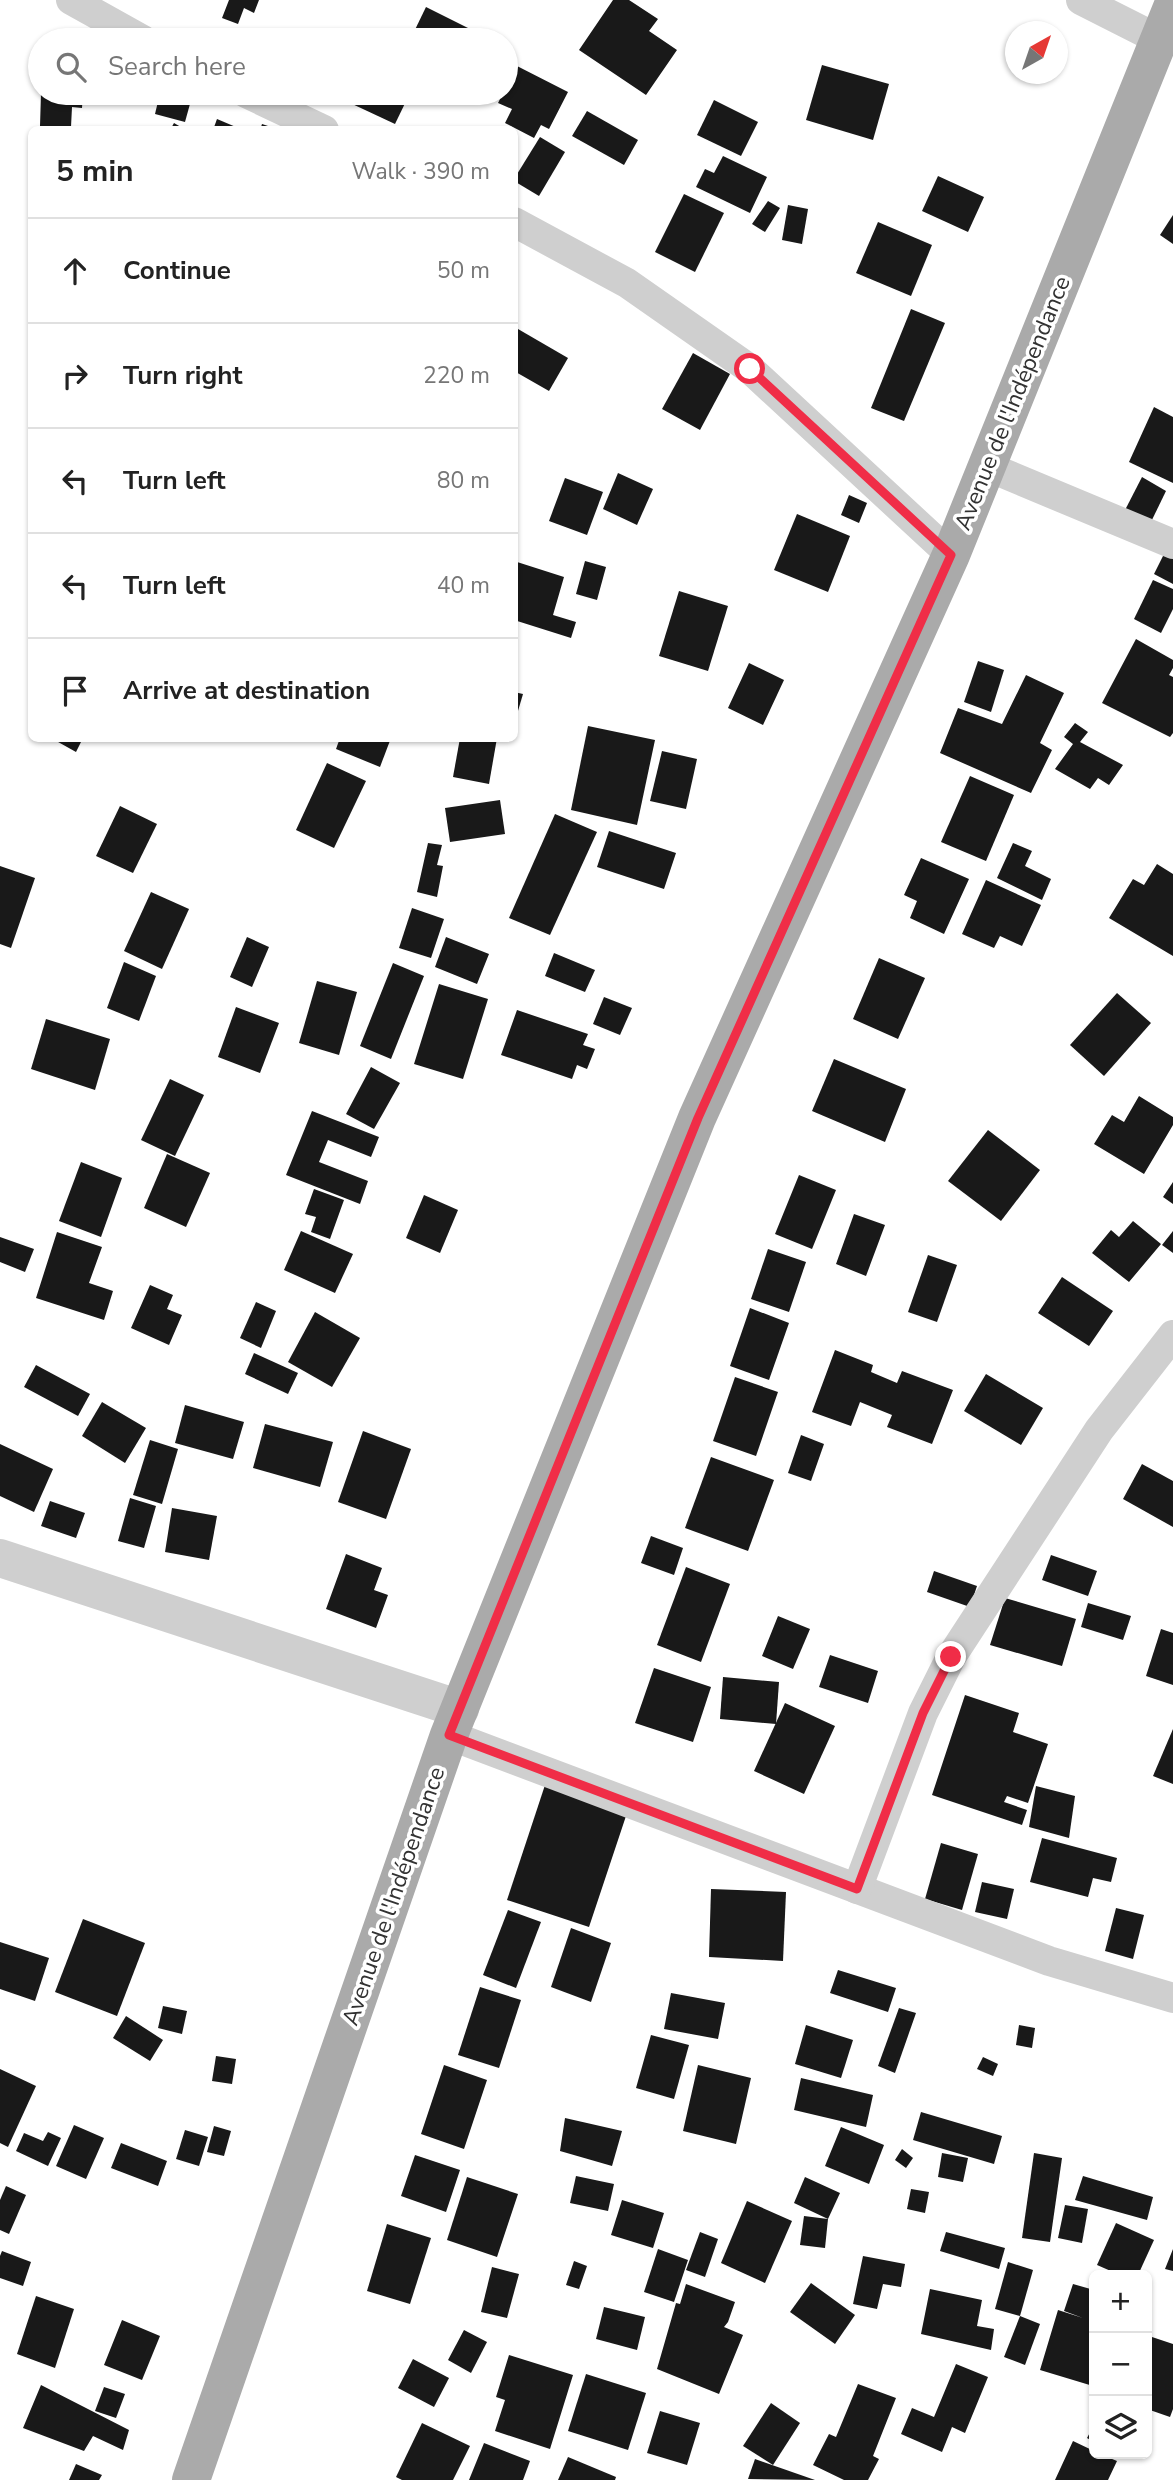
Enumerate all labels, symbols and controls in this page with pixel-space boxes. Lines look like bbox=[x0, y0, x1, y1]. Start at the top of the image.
north arrow bbox=[1005, 21, 1068, 84]
search box bbox=[28, 28, 518, 105]
icon: search bbox=[52, 48, 90, 86]
text: Search here bbox=[108, 49, 246, 84]
text: 5 min bbox=[56, 151, 134, 192]
text: Walk · 390 m bbox=[351, 156, 490, 187]
icon: ahead bbox=[56, 252, 94, 290]
text: Continue bbox=[123, 253, 231, 288]
text: 50 m bbox=[437, 255, 490, 286]
street label: Avenue de l'Indépendance bbox=[947, 272, 1078, 535]
route start bbox=[734, 353, 765, 384]
icon: right bbox=[56, 357, 94, 395]
text: Turn right bbox=[123, 358, 242, 393]
text: 220 m bbox=[423, 360, 490, 391]
icon: left bbox=[56, 462, 94, 500]
text: Turn left bbox=[123, 463, 226, 498]
text: 80 m bbox=[437, 465, 490, 496]
icon: left bbox=[56, 567, 94, 605]
text: Turn left bbox=[123, 568, 226, 603]
text: 40 m bbox=[437, 570, 490, 601]
icon: arrive bbox=[56, 672, 94, 710]
text: Arrive at destination bbox=[123, 673, 370, 708]
route end bbox=[935, 1641, 966, 1672]
street label: Avenue de l'Indépendance bbox=[335, 1763, 452, 2030]
map controls bbox=[1089, 2270, 1152, 2459]
button: + bbox=[1089, 2270, 1152, 2333]
button: − bbox=[1089, 2333, 1152, 2396]
button: layers bbox=[1089, 2396, 1152, 2459]

